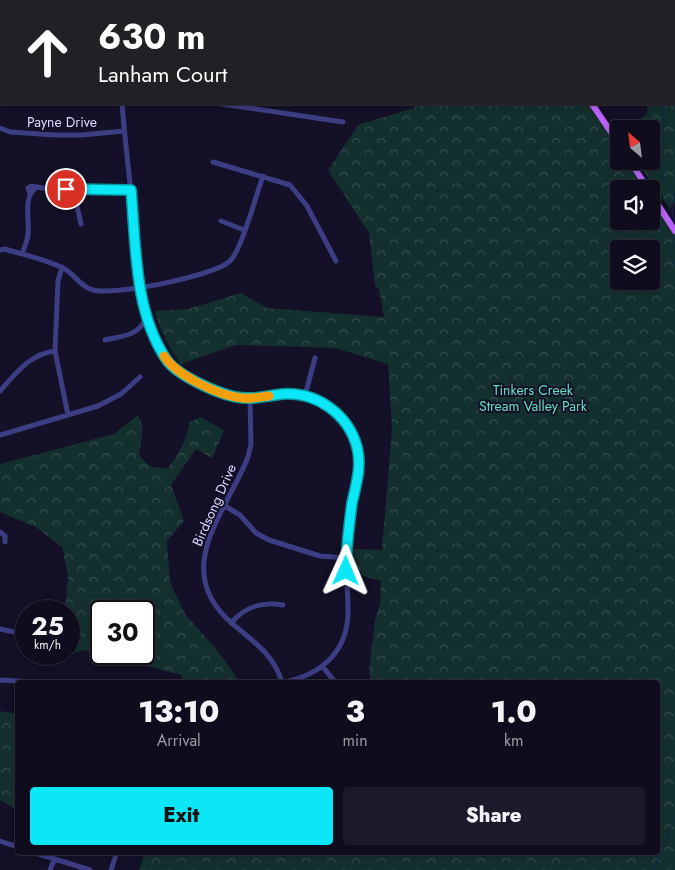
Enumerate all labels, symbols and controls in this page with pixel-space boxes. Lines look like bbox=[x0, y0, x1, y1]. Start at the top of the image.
text: 630 m bbox=[98, 12, 206, 62]
icon: ahead bbox=[15, 20, 80, 85]
text: Lanham Court bbox=[98, 58, 227, 90]
street label: Payne Drive bbox=[27, 112, 97, 132]
north arrow bbox=[610, 120, 660, 170]
map controls bbox=[610, 120, 660, 290]
pin bbox=[45, 168, 87, 210]
icon: arrive bbox=[52, 175, 80, 203]
button: sound bbox=[610, 180, 660, 230]
button: layers bbox=[610, 240, 660, 290]
park label: Tinkers Creek Stream Valley Park bbox=[479, 380, 588, 416]
street label: Birdsong Drive bbox=[187, 461, 241, 549]
position arrow bbox=[319, 544, 371, 596]
speed limit sign: 30 bbox=[90, 600, 155, 665]
text: 25 bbox=[31, 608, 64, 644]
text: km/h bbox=[34, 636, 61, 654]
text: 13:10 bbox=[138, 690, 219, 733]
text: 3 bbox=[345, 690, 365, 733]
text: 1.0 bbox=[491, 690, 537, 733]
text: Arrival bbox=[157, 729, 201, 752]
text: min bbox=[343, 729, 368, 752]
text: km bbox=[504, 729, 524, 752]
button: Exit bbox=[30, 787, 333, 845]
button: Share bbox=[343, 787, 645, 845]

